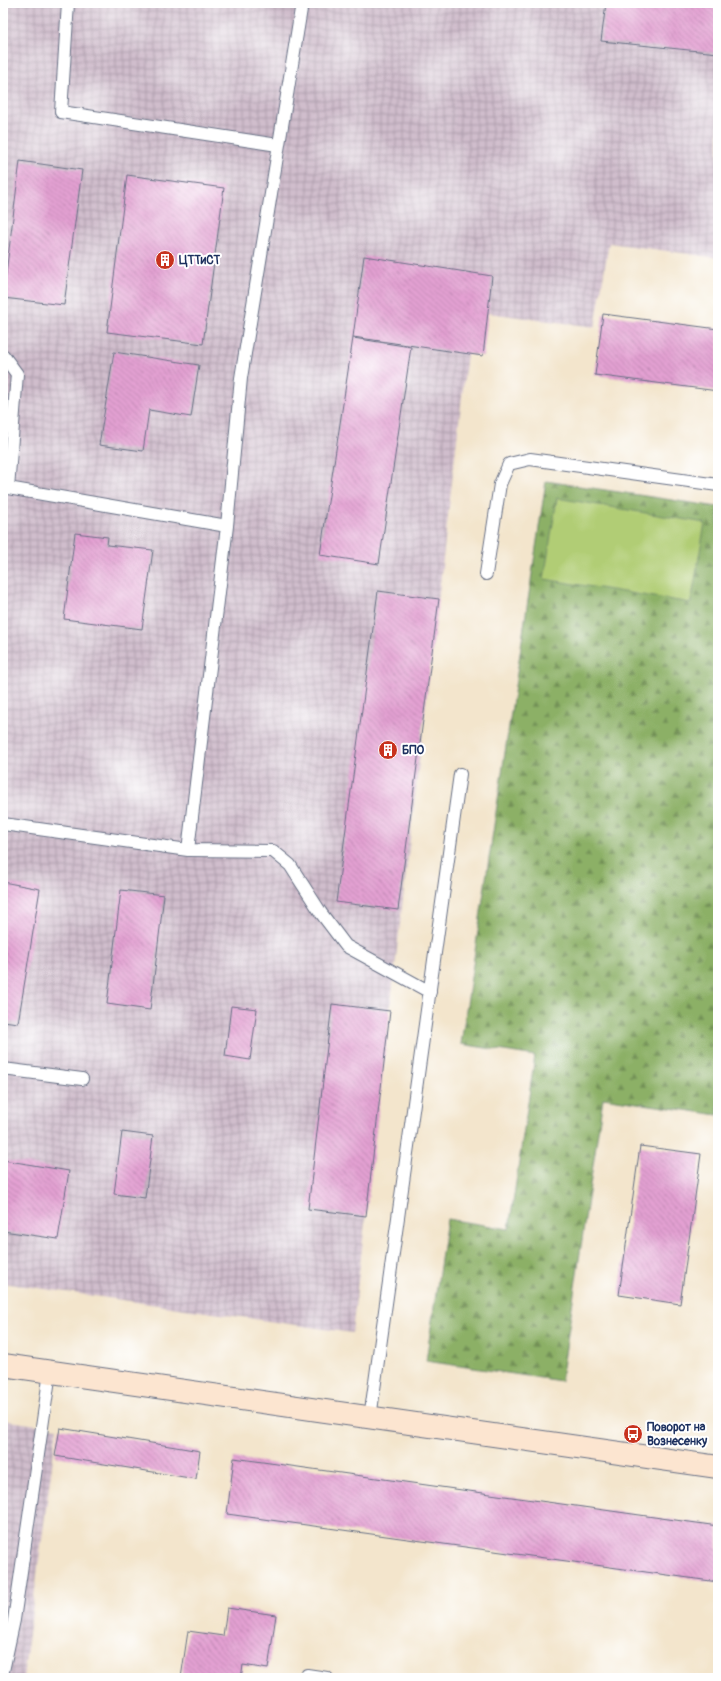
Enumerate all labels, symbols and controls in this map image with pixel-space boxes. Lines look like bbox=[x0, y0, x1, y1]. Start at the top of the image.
building icon: ЦТТиСТ bbox=[154, 249, 176, 271]
place label: ЦТТиСТ bbox=[179, 253, 221, 268]
building icon: БПО bbox=[377, 739, 399, 761]
place label: БПО bbox=[402, 743, 424, 758]
place label: Поворот на Вознесенку bbox=[647, 1420, 708, 1449]
bus stop icon: Поворот на Вознесенку bbox=[622, 1423, 644, 1445]

